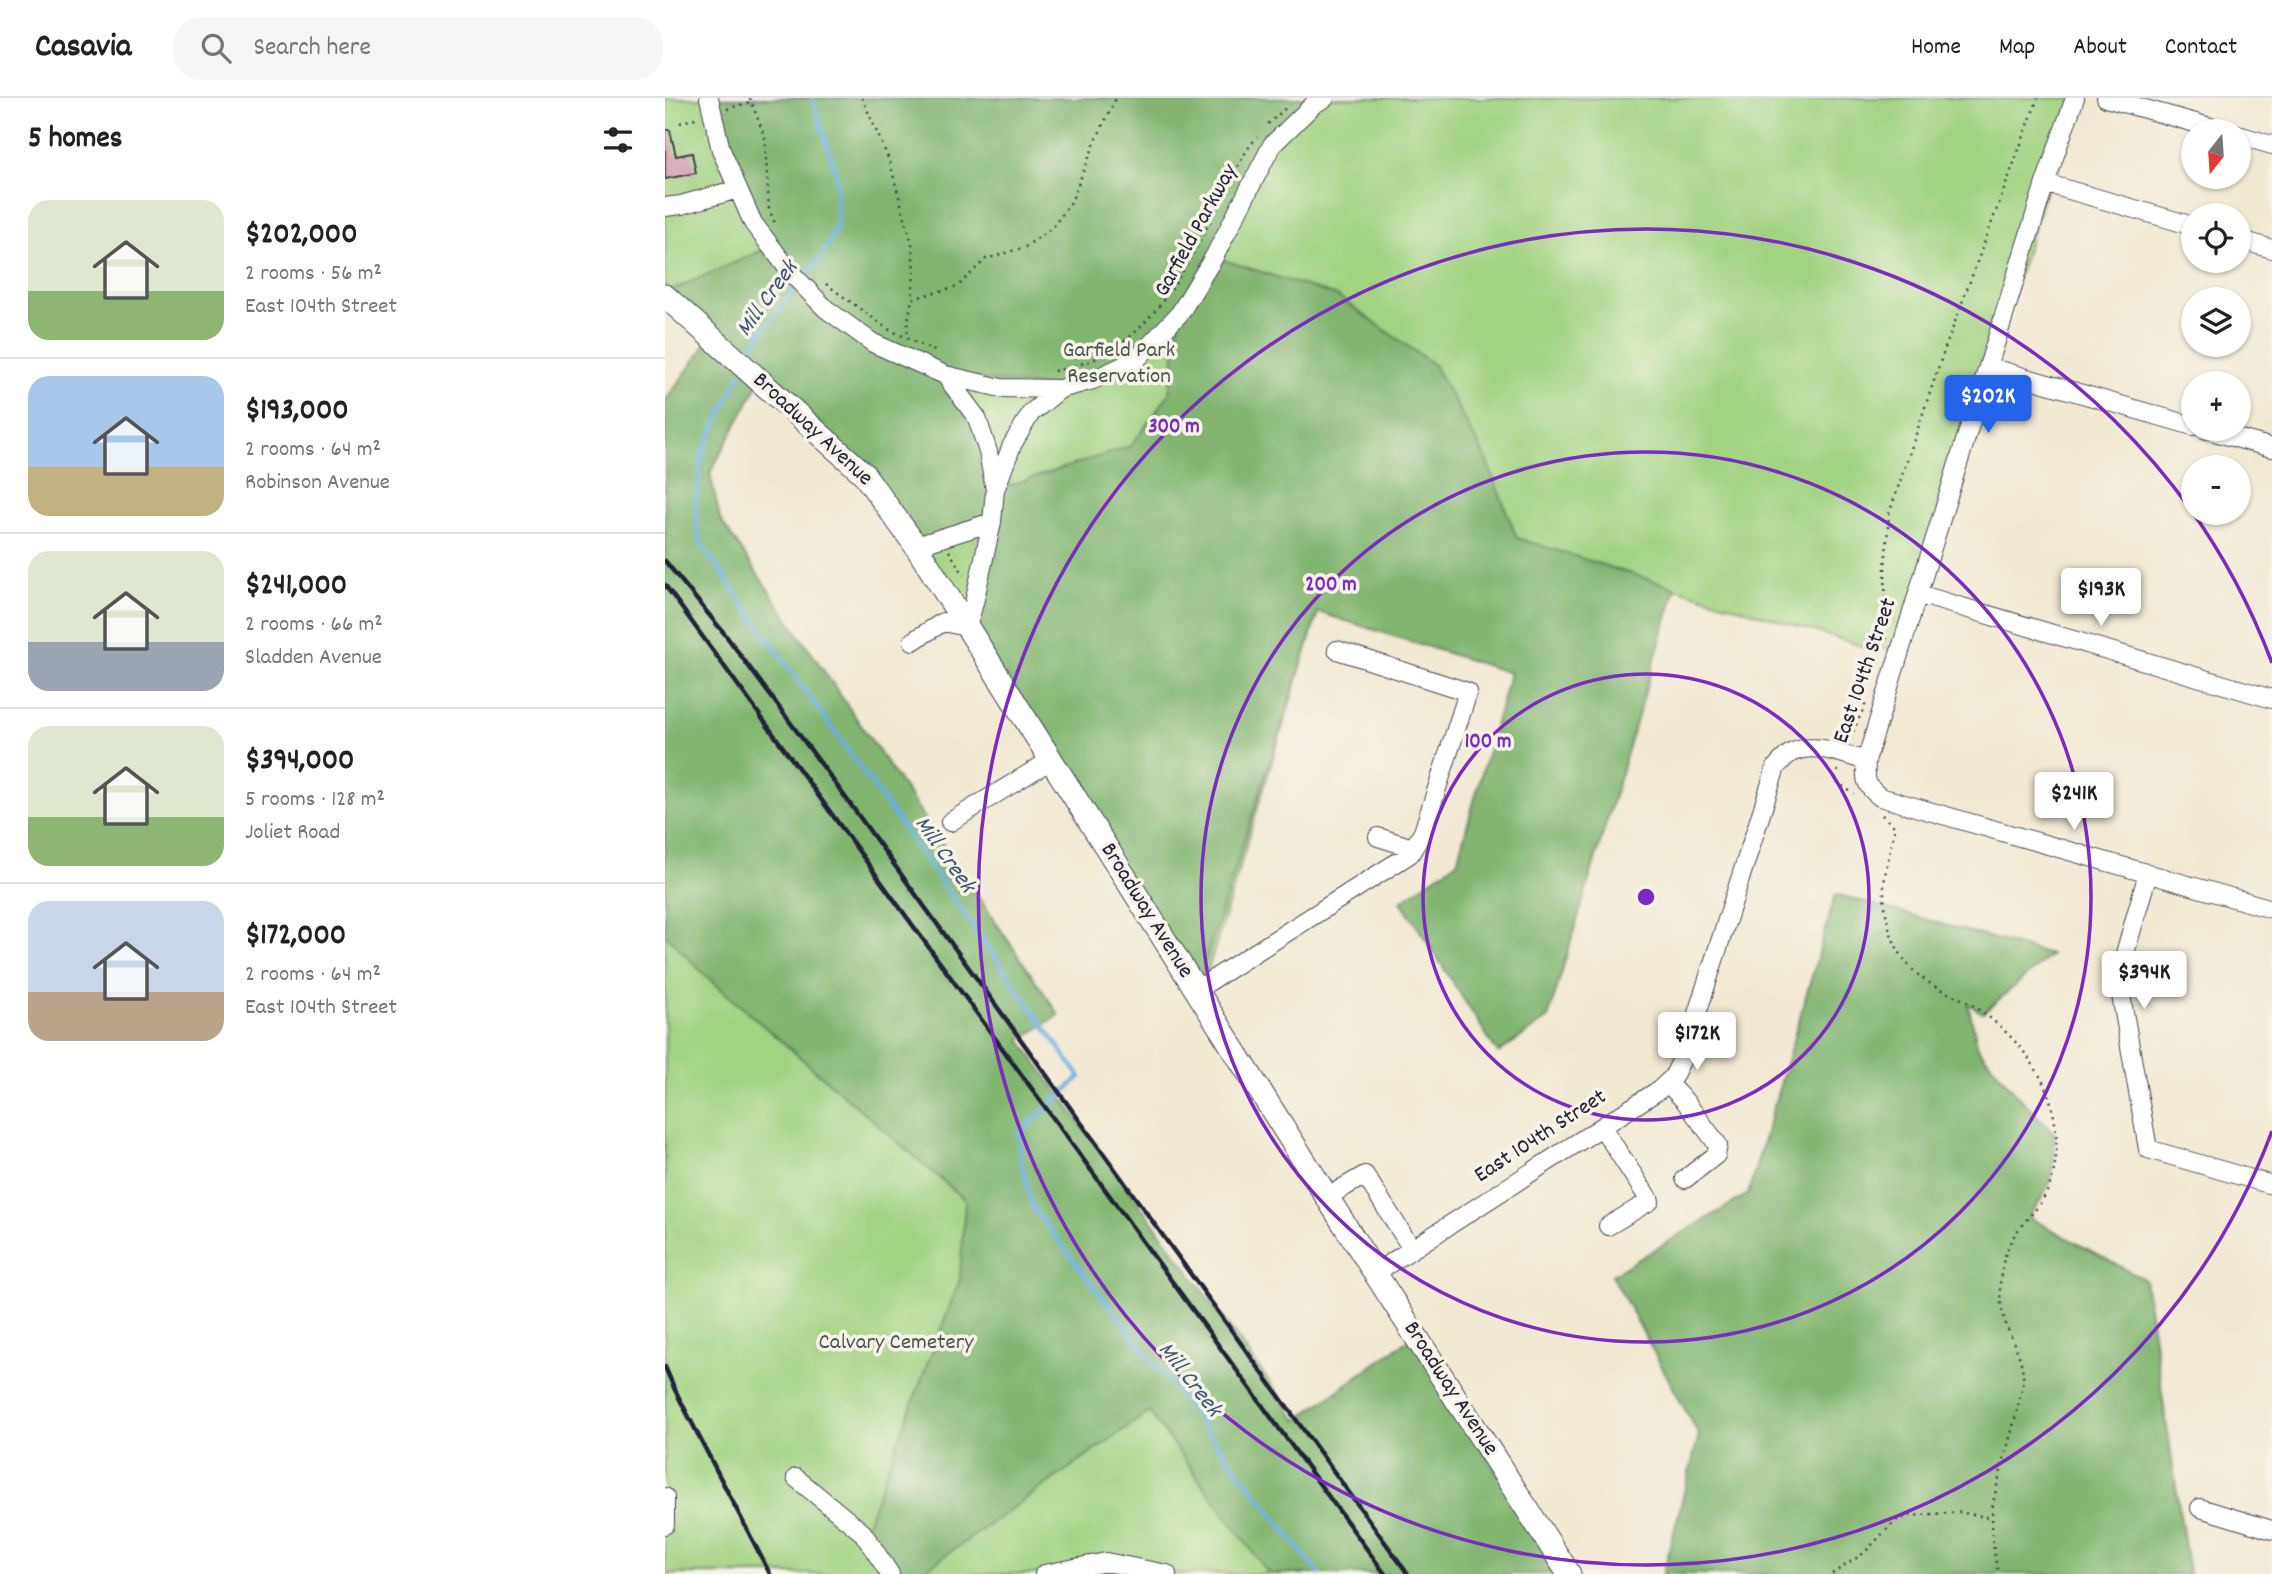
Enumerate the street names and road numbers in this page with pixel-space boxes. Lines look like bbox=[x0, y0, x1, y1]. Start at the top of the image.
street label: Garfield Parkway bbox=[1147, 158, 1247, 303]
street label: Broadway Avenue bbox=[744, 365, 880, 495]
street label: East 104th Street bbox=[1826, 594, 1906, 748]
street label: Broadway Avenue bbox=[1091, 837, 1201, 985]
street label: East 104th Street bbox=[1468, 1082, 1614, 1192]
street label: Broadway Avenue bbox=[1394, 1315, 1506, 1463]

